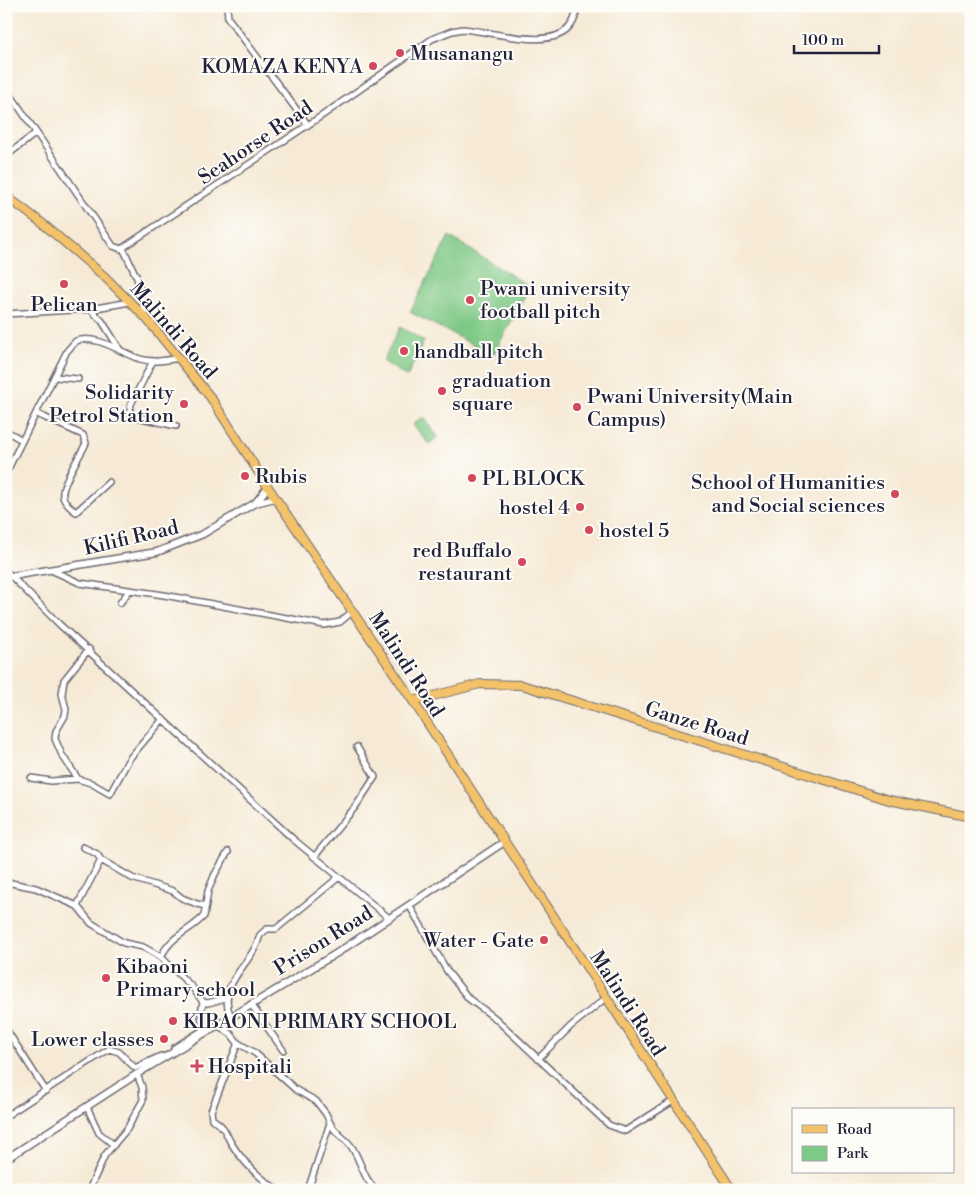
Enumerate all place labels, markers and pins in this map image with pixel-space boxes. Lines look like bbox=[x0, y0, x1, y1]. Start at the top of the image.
place label: Musanangu bbox=[410, 42, 514, 67]
marker: Musanangu bbox=[394, 47, 406, 59]
place label: KOMAZA KENYA bbox=[201, 55, 364, 80]
marker: KOMAZA KENYA bbox=[367, 60, 379, 72]
place label: Pwani university football pitch bbox=[480, 277, 631, 325]
marker: Pelican bbox=[58, 278, 70, 290]
place label: Pelican bbox=[30, 293, 98, 318]
marker: Pwani university football pitch bbox=[464, 294, 476, 306]
place label: handball pitch bbox=[414, 340, 543, 365]
marker: handball pitch bbox=[398, 345, 410, 357]
place label: graduation square bbox=[452, 369, 551, 417]
place label: Solidarity Petrol Station bbox=[49, 381, 174, 429]
marker: graduation square bbox=[436, 385, 448, 397]
place label: Pwani University(Main Campus) bbox=[587, 385, 793, 433]
marker: Solidarity Petrol Station bbox=[178, 398, 190, 410]
marker: Pwani University(Main Campus) bbox=[571, 401, 583, 413]
place label: Rubis bbox=[255, 465, 307, 490]
place label: PL BLOCK bbox=[482, 467, 586, 492]
marker: Rubis bbox=[239, 470, 251, 482]
place label: School of Humanities and Social sciences bbox=[691, 471, 885, 519]
marker: PL BLOCK bbox=[466, 472, 478, 484]
marker: School of Humanities and Social sciences bbox=[889, 488, 901, 500]
place label: hostel 4 bbox=[499, 496, 570, 521]
marker: hostel 4 bbox=[574, 501, 586, 513]
place label: hostel 5 bbox=[599, 519, 669, 544]
marker: hostel 5 bbox=[583, 524, 595, 536]
place label: red Buffalo restaurant bbox=[412, 539, 512, 587]
marker: red Buffalo restaurant bbox=[516, 556, 528, 568]
place label: Water - Gate bbox=[422, 929, 534, 954]
marker: Water - Gate bbox=[538, 934, 550, 946]
place label: Kibaoni Primary school bbox=[116, 955, 255, 1003]
marker: Kibaoni Primary school bbox=[100, 972, 112, 984]
place label: KIBAONI PRIMARY SCHOOL bbox=[183, 1010, 456, 1035]
marker: KIBAONI PRIMARY SCHOOL bbox=[167, 1015, 179, 1027]
place label: Lower classes bbox=[31, 1028, 154, 1053]
marker: Lower classes bbox=[158, 1033, 170, 1045]
place label: Hospitali bbox=[208, 1055, 292, 1080]
marker: Hospitali bbox=[190, 1059, 204, 1073]

